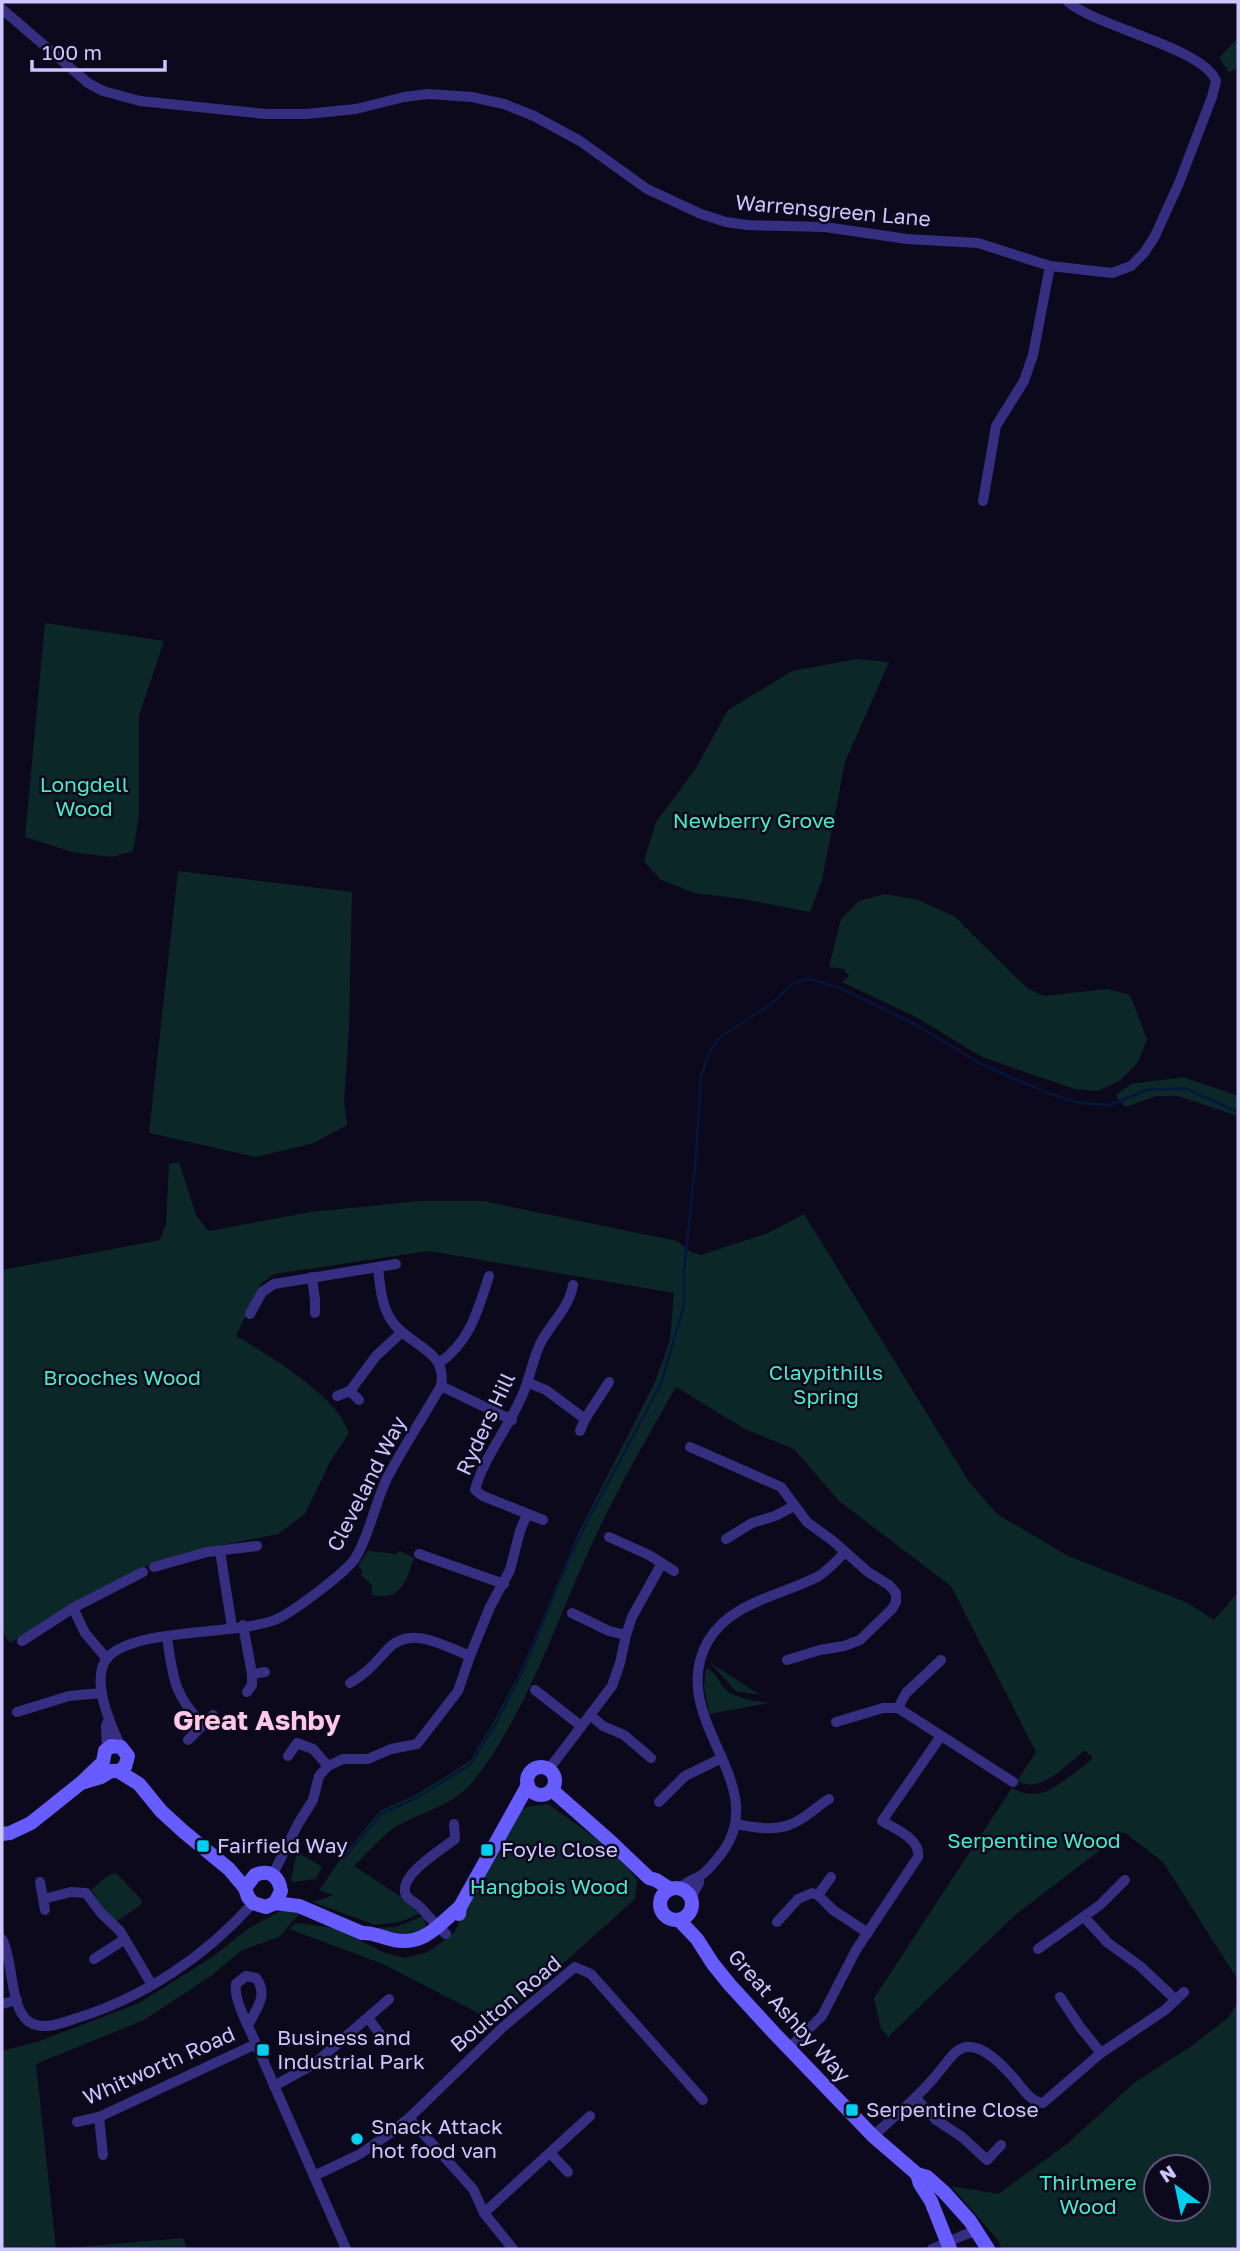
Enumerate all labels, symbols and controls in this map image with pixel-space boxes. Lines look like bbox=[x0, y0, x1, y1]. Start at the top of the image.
scale bar bbox=[32, 28, 164, 72]
text: 100 m bbox=[42, 39, 102, 65]
street label: Warrensgreen Lane bbox=[734, 189, 932, 232]
park label: Longdell Wood bbox=[40, 771, 128, 821]
park label: Newberry Grove bbox=[673, 807, 835, 833]
park label: Claypithills Spring bbox=[769, 1359, 883, 1409]
park label: Brooches Wood bbox=[43, 1364, 201, 1390]
street label: Ryders Hill bbox=[450, 1368, 520, 1479]
street label: Cleveland Way bbox=[321, 1411, 411, 1556]
district label: Great Ashby bbox=[173, 1703, 341, 1736]
park label: Serpentine Wood bbox=[947, 1827, 1121, 1853]
place label: Fairfield Way bbox=[217, 1832, 348, 1858]
place label: Foyle Close bbox=[501, 1836, 618, 1862]
marker: Fairfield Way bbox=[195, 1838, 211, 1854]
marker: Foyle Close bbox=[479, 1842, 495, 1858]
park label: Hangbois Wood bbox=[470, 1873, 628, 1899]
street label: Great Ashby Way bbox=[723, 1943, 857, 2087]
street label: Boulton Road bbox=[445, 1949, 566, 2057]
street label: Whitworth Road bbox=[79, 2020, 238, 2110]
place label: Business and Industrial Park bbox=[277, 2024, 425, 2074]
marker: Business and Industrial Park bbox=[255, 2042, 271, 2058]
place label: Serpentine Close bbox=[866, 2096, 1039, 2122]
marker: Serpentine Close bbox=[844, 2102, 860, 2118]
place label: Snack Attack hot food van bbox=[371, 2113, 503, 2163]
marker: Snack Attack hot food van bbox=[349, 2131, 365, 2147]
north arrow bbox=[1142, 2153, 1212, 2223]
text: N bbox=[1155, 2160, 1180, 2187]
park label: Thirlmere Wood bbox=[1039, 2169, 1137, 2219]

